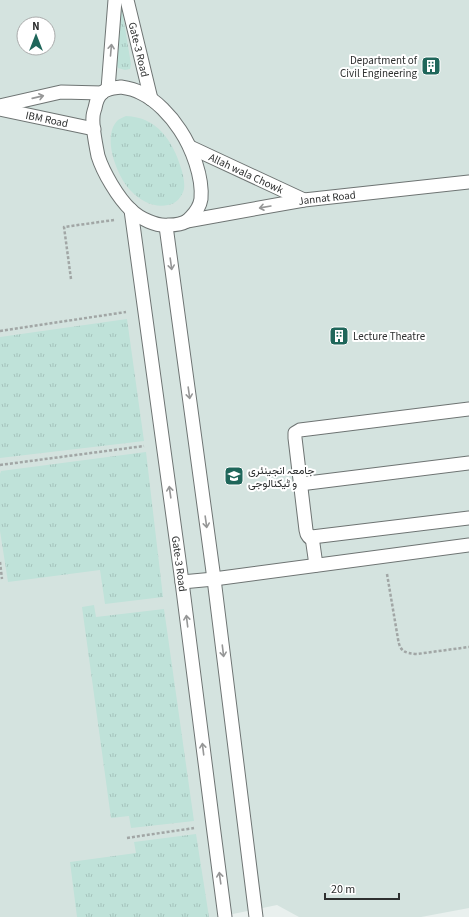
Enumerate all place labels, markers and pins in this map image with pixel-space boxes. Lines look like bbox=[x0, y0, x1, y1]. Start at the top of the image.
place label: Department of Civil Engineering bbox=[340, 53, 418, 81]
building icon: Department of Civil Engineering bbox=[420, 55, 442, 77]
building icon: Lecture Theatre bbox=[328, 325, 350, 347]
place label: Lecture Theatre bbox=[353, 329, 426, 344]
place label: جامعہ انجینئری و ٹیکنالوجی bbox=[248, 463, 315, 491]
school or university icon: جامعہ انجینئری و ٹیکنالوجی bbox=[223, 465, 245, 487]

